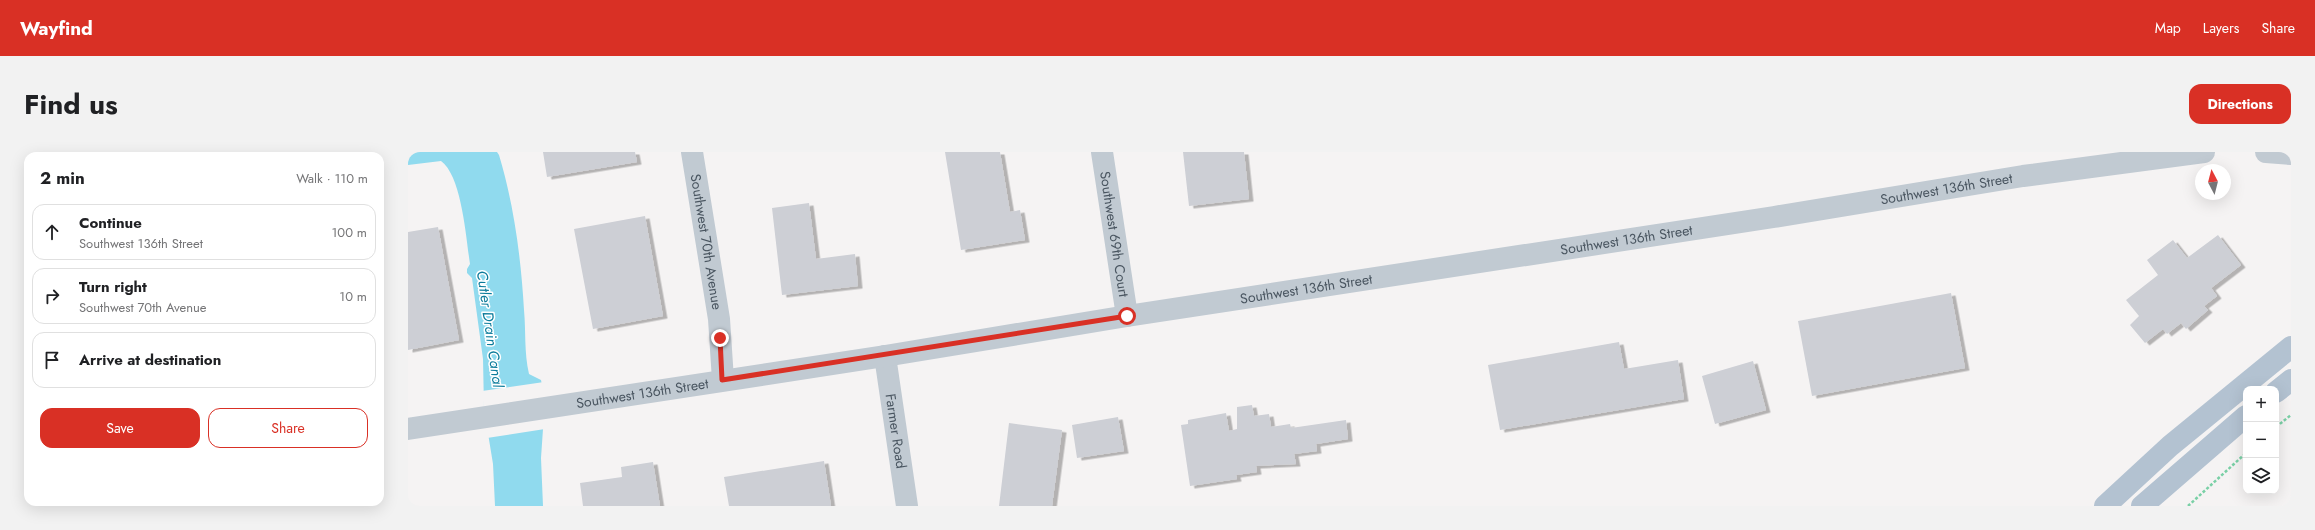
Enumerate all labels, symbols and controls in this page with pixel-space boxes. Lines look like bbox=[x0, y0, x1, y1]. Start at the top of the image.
text: Wayfind bbox=[20, 15, 93, 42]
text: Map bbox=[2155, 18, 2181, 38]
text: Layers bbox=[2203, 18, 2239, 38]
text: Share bbox=[2261, 18, 2295, 38]
text: Find us bbox=[24, 84, 118, 125]
button: Directions bbox=[2189, 84, 2291, 124]
north arrow bbox=[2195, 164, 2231, 200]
text: 2 min bbox=[40, 166, 85, 190]
street label: Southwest 136th Street bbox=[1879, 168, 2014, 209]
text: Walk · 110 m bbox=[296, 169, 368, 188]
street label: Southwest 69th Court bbox=[1095, 170, 1134, 299]
street label: Southwest 70th Avenue bbox=[686, 172, 727, 311]
text: Continue bbox=[79, 212, 142, 234]
street label: Southwest 136th Street bbox=[1559, 220, 1695, 260]
icon: ahead bbox=[41, 221, 63, 243]
text: 100 m bbox=[332, 223, 367, 242]
text: Southwest 136th Street bbox=[79, 234, 203, 253]
water label: Cutler Drain Canal bbox=[471, 269, 509, 390]
street label: Southwest 136th Street bbox=[1239, 269, 1374, 309]
text: Turn right bbox=[79, 276, 147, 298]
icon: right bbox=[41, 285, 63, 307]
text: 10 m bbox=[339, 287, 367, 306]
text: Southwest 70th Avenue bbox=[79, 298, 207, 317]
route start bbox=[1118, 307, 1136, 325]
route end bbox=[711, 329, 729, 347]
icon: arrive bbox=[41, 349, 63, 371]
text: Arrive at destination bbox=[79, 349, 221, 371]
street label: Southwest 136th Street bbox=[575, 373, 710, 413]
map controls bbox=[2243, 386, 2279, 494]
button: + bbox=[2243, 386, 2279, 422]
street label: Farmer Road bbox=[881, 392, 911, 470]
button: Save bbox=[40, 408, 200, 448]
button: Share bbox=[208, 408, 368, 448]
button: − bbox=[2243, 422, 2279, 458]
button: layers bbox=[2243, 458, 2279, 494]

